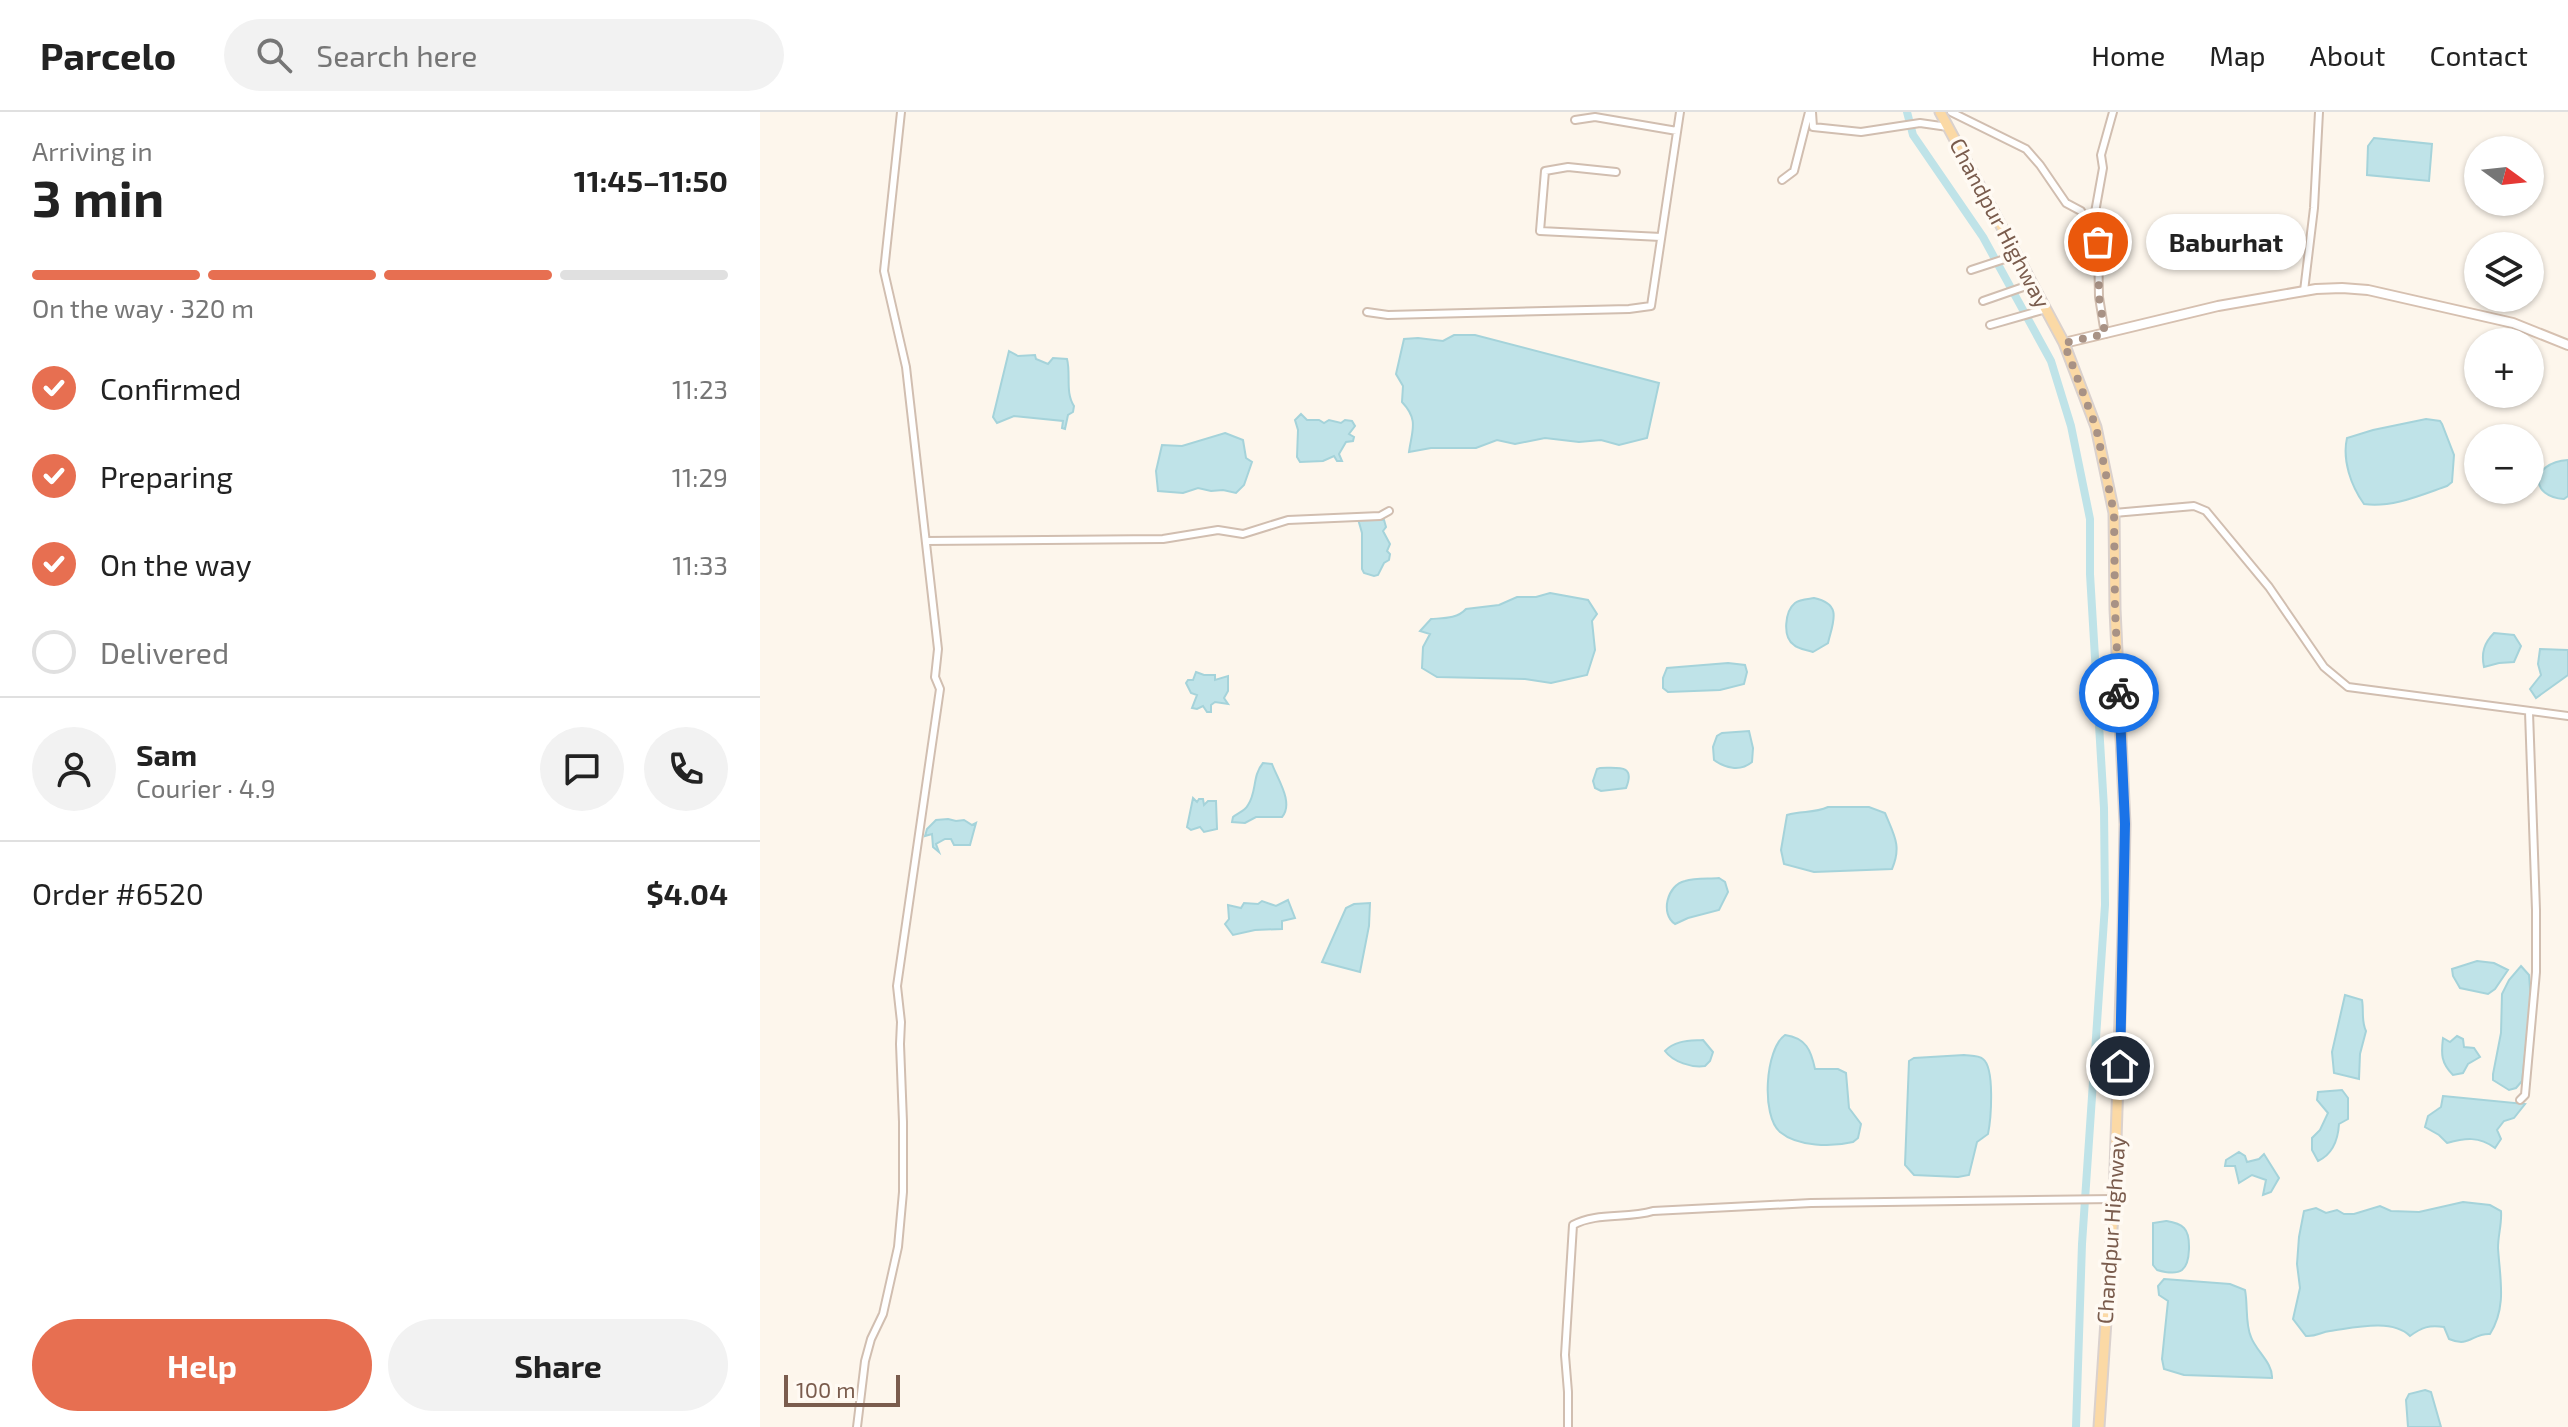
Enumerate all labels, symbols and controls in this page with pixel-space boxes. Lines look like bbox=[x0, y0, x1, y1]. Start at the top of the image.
search box bbox=[224, 19, 784, 91]
text: Parcelo bbox=[40, 32, 176, 78]
icon: search bbox=[252, 33, 296, 77]
text: Search here bbox=[316, 37, 477, 73]
text: Home bbox=[2091, 38, 2165, 72]
text: Map bbox=[2209, 38, 2266, 72]
text: About bbox=[2310, 38, 2385, 72]
text: Contact bbox=[2429, 38, 2528, 72]
street label: Chandpur Highway bbox=[1945, 133, 2057, 312]
text: Arriving in bbox=[32, 135, 153, 166]
north arrow bbox=[2464, 136, 2544, 216]
map controls bbox=[2464, 136, 2544, 504]
text: 11:45–11:50 bbox=[574, 162, 728, 198]
text: 3 min bbox=[32, 165, 164, 227]
pin bbox=[2064, 208, 2132, 276]
callout: Baburhat bbox=[2146, 214, 2306, 270]
icon: bag bbox=[2076, 220, 2120, 264]
text: Baburhat bbox=[2169, 226, 2283, 257]
button: layers bbox=[2464, 232, 2544, 312]
text: On the way · 320 m bbox=[32, 292, 254, 323]
button: + bbox=[2464, 328, 2544, 408]
icon: check bbox=[32, 366, 76, 410]
text: Confirmed bbox=[100, 370, 241, 406]
text: 11:23 bbox=[672, 373, 728, 404]
button: − bbox=[2464, 424, 2544, 504]
icon: check bbox=[32, 454, 76, 498]
text: Preparing bbox=[100, 458, 233, 494]
text: 11:29 bbox=[672, 461, 728, 492]
icon: check bbox=[32, 542, 76, 586]
text: On the way bbox=[100, 546, 252, 582]
text: 11:33 bbox=[672, 549, 728, 580]
text: Delivered bbox=[100, 634, 229, 670]
courier bbox=[2079, 653, 2159, 733]
icon: bike bbox=[2097, 671, 2141, 715]
button: person bbox=[32, 727, 116, 811]
button: chat bbox=[540, 727, 624, 811]
button: phone bbox=[644, 727, 728, 811]
text: Sam bbox=[136, 736, 197, 772]
text: Courier · 4.9 bbox=[136, 772, 276, 803]
text: Order #6520 bbox=[32, 875, 204, 911]
text: $4.04 bbox=[646, 875, 728, 911]
pin bbox=[2086, 1032, 2154, 1100]
icon: home bbox=[2098, 1044, 2142, 1088]
street label: Chandpur Highway bbox=[2090, 1135, 2130, 1325]
button: Help bbox=[32, 1319, 372, 1411]
button: Share bbox=[388, 1319, 728, 1411]
scale bar bbox=[784, 1371, 900, 1407]
text: 100 m bbox=[796, 1376, 855, 1402]

